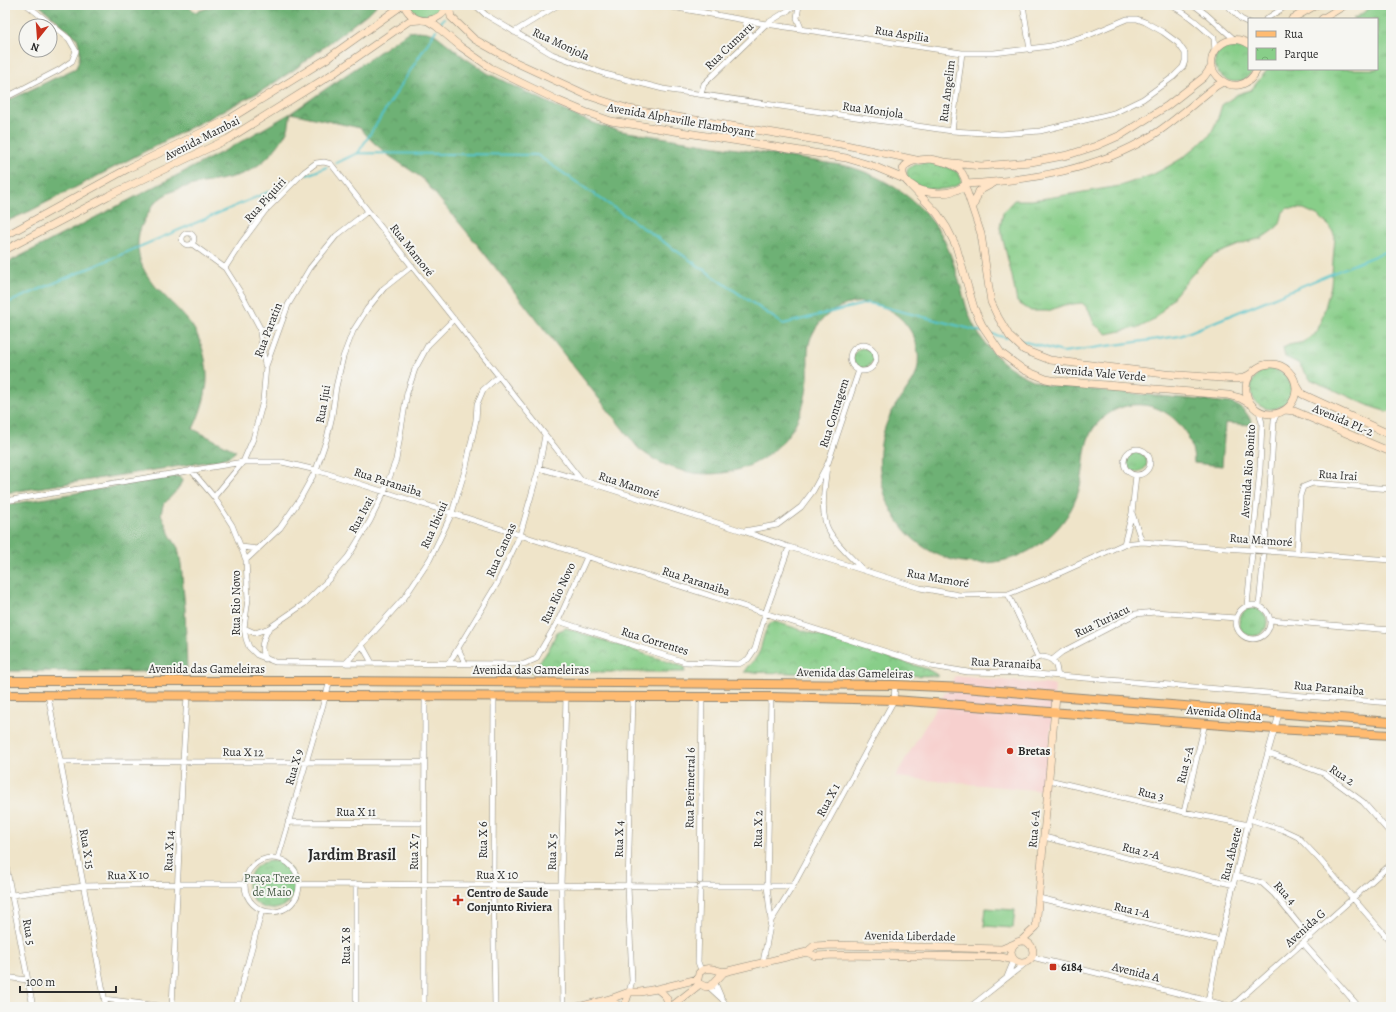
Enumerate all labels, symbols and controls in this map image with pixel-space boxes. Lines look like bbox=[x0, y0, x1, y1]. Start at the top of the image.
north arrow bbox=[18, 18, 58, 58]
street label: Rua Cumaru bbox=[701, 18, 757, 73]
legend bbox=[1248, 18, 1378, 70]
street label: Rua Aspilia bbox=[874, 22, 931, 46]
street label: Rua Monjola bbox=[530, 24, 593, 64]
text: Rua bbox=[1284, 26, 1303, 42]
text: N bbox=[29, 39, 41, 55]
text: Parque bbox=[1284, 46, 1319, 62]
street label: Rua Angelim bbox=[935, 59, 959, 123]
street label: Rua Monjola bbox=[841, 98, 905, 122]
street label: Avenida Alphaville Flamboyant bbox=[605, 99, 756, 141]
street label: Avenida Mambai bbox=[161, 112, 242, 164]
street label: Rua Piquiri bbox=[241, 174, 289, 226]
street label: Rua Mamoré bbox=[386, 220, 438, 280]
street label: Rua Paratin bbox=[250, 300, 286, 360]
street label: Avenida Vale Verde bbox=[1052, 361, 1147, 385]
street label: Rua Contagem bbox=[815, 376, 853, 450]
street label: Rua Ijui bbox=[312, 384, 334, 424]
street label: Avenida PL-2 bbox=[1309, 400, 1376, 440]
street label: Avenida Rio Bonito bbox=[1237, 424, 1259, 519]
street label: Rua Paranaiba bbox=[352, 463, 424, 501]
street label: Rua Irai bbox=[1318, 466, 1358, 484]
street label: Rua Mamoré bbox=[597, 468, 661, 502]
street label: Rua Ivai bbox=[345, 494, 377, 536]
street label: Rua Ibicui bbox=[416, 499, 452, 551]
street label: Rua Canoas bbox=[482, 520, 520, 580]
street label: Rua Mamoré bbox=[1229, 530, 1293, 550]
street label: Rua Rio Novo bbox=[537, 560, 579, 626]
street label: Rua Paranaiba bbox=[660, 562, 732, 600]
street label: Rua Mamoré bbox=[906, 565, 970, 591]
street label: Rua Rio Novo bbox=[228, 570, 244, 636]
street label: Rua Turiacu bbox=[1072, 601, 1133, 641]
street label: Rua Correntes bbox=[619, 623, 691, 659]
street label: Rua Paranaiba bbox=[970, 653, 1042, 673]
street label: Avenida das Gameleiras bbox=[148, 661, 265, 677]
street label: Avenida das Gameleiras bbox=[472, 662, 589, 678]
street label: Avenida das Gameleiras bbox=[796, 664, 913, 682]
street label: Rua Paranaiba bbox=[1293, 677, 1365, 699]
street label: Avenida Olinda bbox=[1185, 702, 1262, 724]
place label: Bretas bbox=[1018, 743, 1051, 759]
street label: Rua X 12 bbox=[222, 744, 264, 760]
street label: Rua 5-A bbox=[1173, 744, 1198, 785]
marker: Bretas bbox=[1005, 746, 1015, 756]
street label: Rua X 9 bbox=[281, 747, 307, 787]
street label: Rua Perimetral 6 bbox=[681, 747, 699, 829]
street label: Rua 2 bbox=[1326, 761, 1358, 789]
street label: Rua X 1 bbox=[813, 780, 843, 820]
street label: Rua 3 bbox=[1136, 783, 1166, 805]
street label: Rua X 11 bbox=[336, 804, 376, 820]
street label: Rua 6-A bbox=[1024, 808, 1044, 849]
street label: Rua X 2 bbox=[750, 810, 766, 848]
street label: Rua X 4 bbox=[611, 820, 627, 858]
street label: Rua X 6 bbox=[475, 821, 491, 859]
street label: Rua Abaete bbox=[1217, 826, 1245, 882]
street label: Rua X 15 bbox=[76, 827, 98, 871]
street label: Rua X 14 bbox=[160, 829, 178, 872]
street label: Rua X 7 bbox=[406, 833, 422, 870]
street label: Rua X 5 bbox=[544, 833, 560, 871]
street label: Rua 2-A bbox=[1121, 839, 1162, 864]
district label: Jardim Brasil bbox=[308, 844, 397, 866]
street label: Rua X 10 bbox=[107, 867, 149, 883]
street label: Rua X 10 bbox=[476, 867, 518, 883]
park label: Praça Treze de Maio bbox=[244, 870, 300, 900]
street label: Rua 4 bbox=[1270, 878, 1300, 909]
place label: Centro de Saude Conjunto Riviera bbox=[467, 885, 553, 915]
marker: Centro de Saude Conjunto Riviera bbox=[452, 894, 464, 906]
street label: Rua 1-A bbox=[1112, 898, 1153, 922]
street label: Avenida G bbox=[1280, 905, 1329, 951]
street label: Rua 5 bbox=[19, 918, 39, 946]
street label: Rua X 8 bbox=[338, 927, 354, 965]
street label: Avenida Liberdade bbox=[863, 927, 956, 945]
street label: Avenida A bbox=[1109, 958, 1163, 986]
place label: 6184 bbox=[1061, 959, 1083, 975]
marker: 6184 bbox=[1048, 962, 1058, 972]
scale bar bbox=[20, 968, 116, 994]
text: 100 m bbox=[26, 974, 55, 990]

